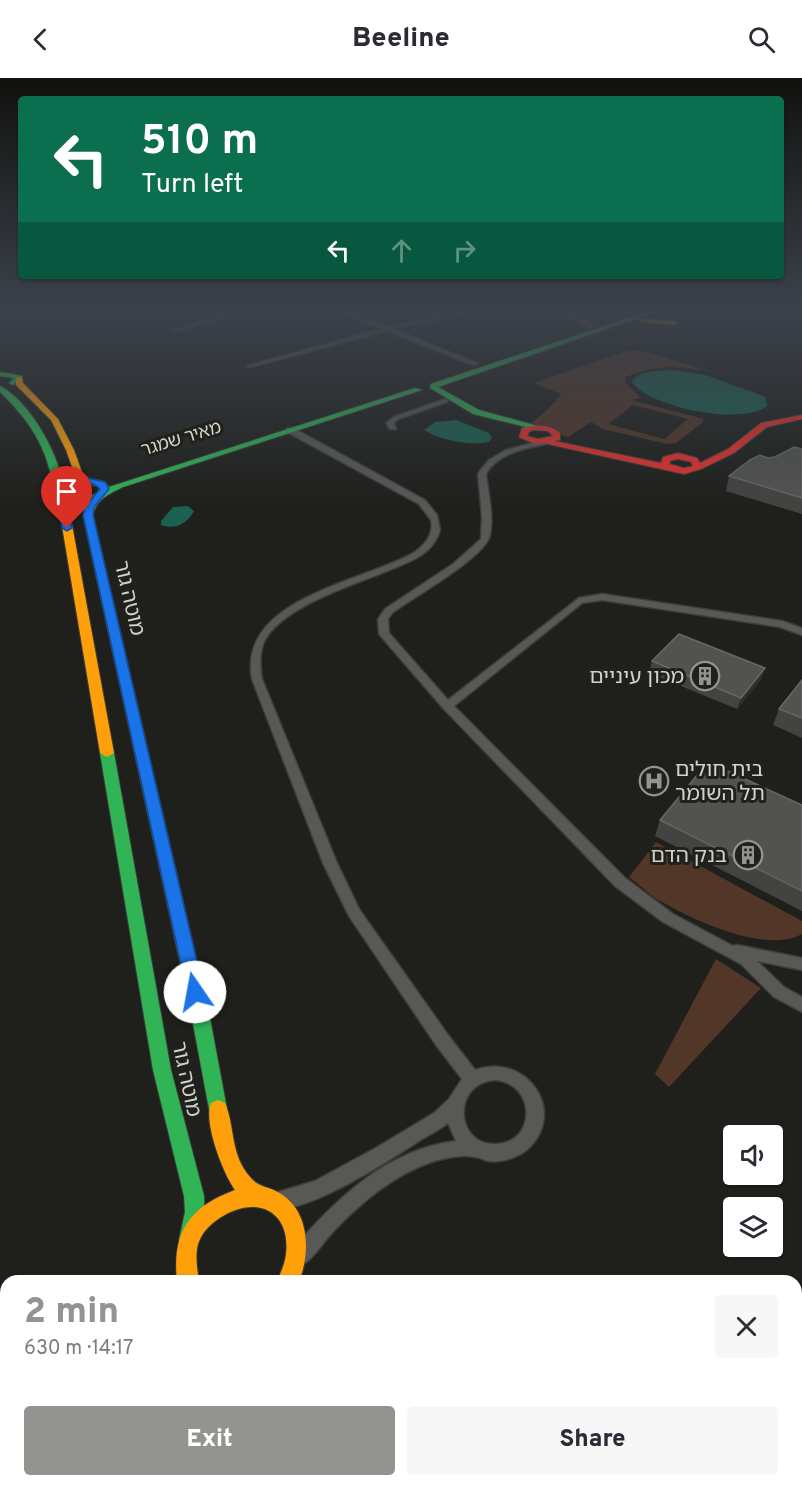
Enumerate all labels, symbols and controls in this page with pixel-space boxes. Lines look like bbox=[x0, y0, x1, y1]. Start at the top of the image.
text: Beeline bbox=[352, 22, 450, 56]
icon: back bbox=[24, 23, 57, 56]
icon: search bbox=[745, 23, 778, 56]
text: 510 m bbox=[141, 116, 258, 169]
icon: left bbox=[42, 120, 120, 198]
text: Turn left bbox=[141, 168, 243, 202]
icon: left bbox=[322, 234, 355, 267]
icon: ahead bbox=[385, 234, 418, 267]
icon: right bbox=[448, 234, 481, 267]
street label: מאיר שמגר bbox=[139, 416, 224, 463]
pin bbox=[41, 466, 92, 528]
icon: arrive bbox=[50, 475, 83, 508]
street label: מוטה גור bbox=[107, 558, 150, 639]
building icon: מכון עיניים bbox=[689, 660, 721, 692]
place label: מכון עיניים bbox=[589, 664, 684, 691]
place label: בית חולים תל השומר bbox=[675, 757, 765, 808]
hospital icon: בית חולים תל השומר bbox=[638, 765, 670, 797]
building icon: בנק הדם bbox=[732, 839, 764, 871]
place label: בנק הדם bbox=[651, 843, 727, 870]
position arrow bbox=[163, 960, 227, 1024]
street label: מוטה גור bbox=[164, 1039, 207, 1120]
map controls bbox=[723, 1125, 783, 1257]
button: sound bbox=[723, 1125, 783, 1185]
button: layers bbox=[723, 1197, 783, 1257]
text: 2 min bbox=[24, 1290, 119, 1336]
button: close bbox=[715, 1295, 778, 1358]
text: 630 m · 14:17 bbox=[24, 1336, 133, 1362]
button: Exit bbox=[24, 1406, 395, 1475]
button: Share bbox=[407, 1406, 778, 1475]

